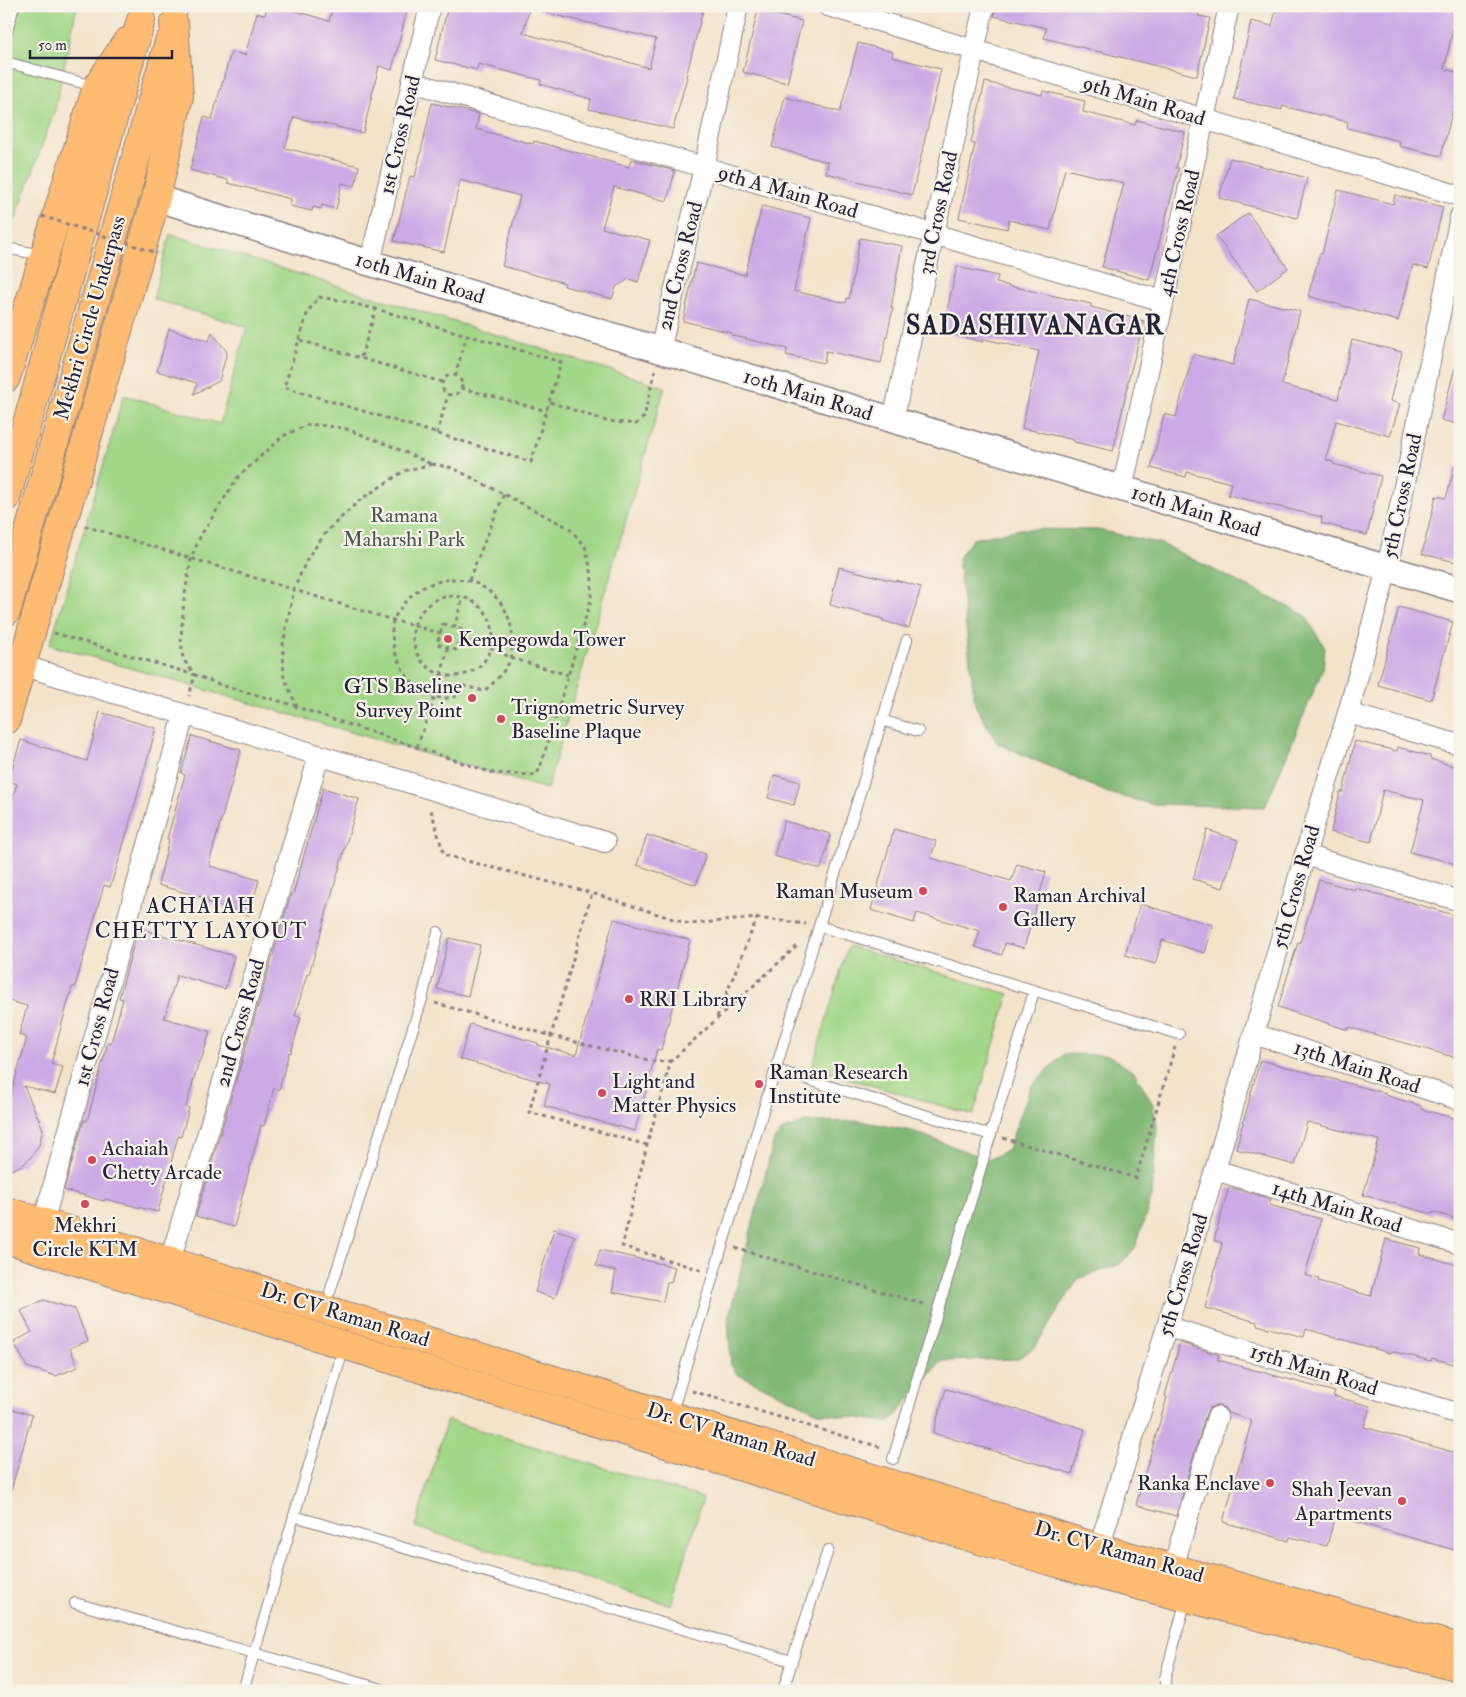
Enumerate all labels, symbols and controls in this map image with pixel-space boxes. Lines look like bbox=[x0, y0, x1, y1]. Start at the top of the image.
scale bar bbox=[30, 28, 172, 60]
text: 50 m bbox=[38, 36, 67, 55]
street label: 9th Main Road bbox=[1078, 69, 1209, 133]
street label: 1st Cross Road bbox=[373, 72, 427, 197]
street label: 3rd Cross Road bbox=[912, 148, 964, 278]
street label: 9th A Main Road bbox=[713, 159, 862, 225]
street label: 4th Cross Road bbox=[1151, 166, 1207, 299]
street label: 2nd Cross Road bbox=[651, 198, 709, 333]
street label: Mekhri Circle Underpass bbox=[48, 213, 132, 423]
street label: 10th Main Road bbox=[352, 246, 489, 311]
district label: SADASHIVANAGAR bbox=[906, 310, 1164, 342]
street label: 10th Main Road bbox=[740, 363, 877, 428]
street label: 5th Cross Road bbox=[1376, 430, 1429, 561]
street label: 10th Main Road bbox=[1128, 479, 1265, 544]
park label: Ramana Maharshi Park bbox=[343, 502, 465, 553]
place label: Kempegowda Tower bbox=[458, 626, 626, 653]
marker: Kempegowda Tower bbox=[442, 633, 454, 645]
place label: GTS Baseline Survey Point bbox=[344, 673, 462, 724]
marker: GTS Baseline Survey Point bbox=[466, 692, 478, 704]
place label: Trignometric Survey Baseline Plaque bbox=[511, 694, 685, 745]
marker: Trignometric Survey Baseline Plaque bbox=[495, 713, 507, 725]
street label: 5th Cross Road bbox=[1265, 822, 1327, 952]
place label: Raman Museum bbox=[775, 878, 913, 905]
place label: Raman Archival Gallery bbox=[1013, 882, 1147, 933]
marker: Raman Museum bbox=[917, 885, 929, 897]
district label: ACHAIAH CHETTY LAYOUT bbox=[95, 892, 307, 945]
marker: Raman Archival Gallery bbox=[997, 901, 1009, 913]
street label: 2nd Cross Road bbox=[209, 955, 271, 1090]
street label: 1st Cross Road bbox=[68, 964, 126, 1089]
place label: RRI Library bbox=[639, 986, 747, 1013]
marker: RRI Library bbox=[623, 993, 635, 1005]
street label: 13th Main Road bbox=[1290, 1034, 1424, 1100]
place label: Raman Research Institute bbox=[769, 1059, 908, 1110]
place label: Light and Matter Physics bbox=[612, 1068, 736, 1119]
marker: Raman Research Institute bbox=[753, 1078, 765, 1090]
marker: Light and Matter Physics bbox=[596, 1087, 608, 1099]
place label: Achaiah Chetty Arcade bbox=[101, 1135, 222, 1186]
marker: Achaiah Chetty Arcade bbox=[86, 1154, 98, 1166]
street label: 14th Main Road bbox=[1269, 1174, 1406, 1240]
marker: Mekhri Circle KTM bbox=[79, 1198, 91, 1210]
street label: 5th Cross Road bbox=[1151, 1210, 1215, 1340]
place label: Mekhri Circle KTM bbox=[32, 1212, 138, 1263]
street label: Dr. CV Raman Road bbox=[257, 1276, 433, 1354]
street label: 15th Main Road bbox=[1247, 1338, 1382, 1402]
street label: Dr. CV Raman Road bbox=[643, 1396, 819, 1474]
place label: Ranka Enclave bbox=[1137, 1470, 1260, 1497]
place label: Shah Jeevan Apartments bbox=[1291, 1476, 1392, 1527]
marker: Ranka Enclave bbox=[1264, 1477, 1276, 1489]
marker: Shah Jeevan Apartments bbox=[1396, 1495, 1408, 1507]
street label: Dr. CV Raman Road bbox=[1031, 1515, 1208, 1589]

